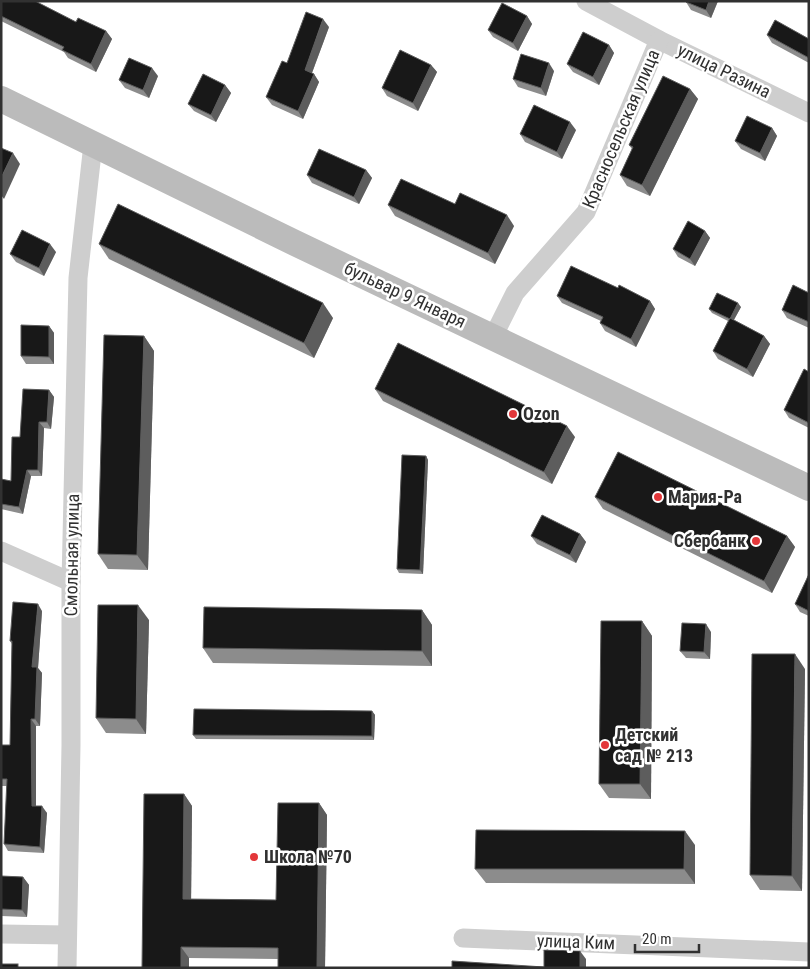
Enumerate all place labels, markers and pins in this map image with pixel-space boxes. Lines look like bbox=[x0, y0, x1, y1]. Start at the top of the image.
place label: Ozon bbox=[523, 403, 560, 424]
marker: Ozon bbox=[507, 408, 519, 420]
place label: Мария-Ра bbox=[668, 486, 742, 507]
marker: Мария-Ра bbox=[652, 491, 664, 503]
place label: Сбербанк bbox=[674, 530, 746, 551]
marker: Сбербанк bbox=[750, 535, 762, 547]
place label: Детский сад № 213 bbox=[615, 724, 693, 766]
marker: Детский сад № 213 bbox=[599, 739, 611, 751]
place label: Школа №70 bbox=[264, 846, 352, 867]
marker: Школа №70 bbox=[248, 851, 260, 863]

